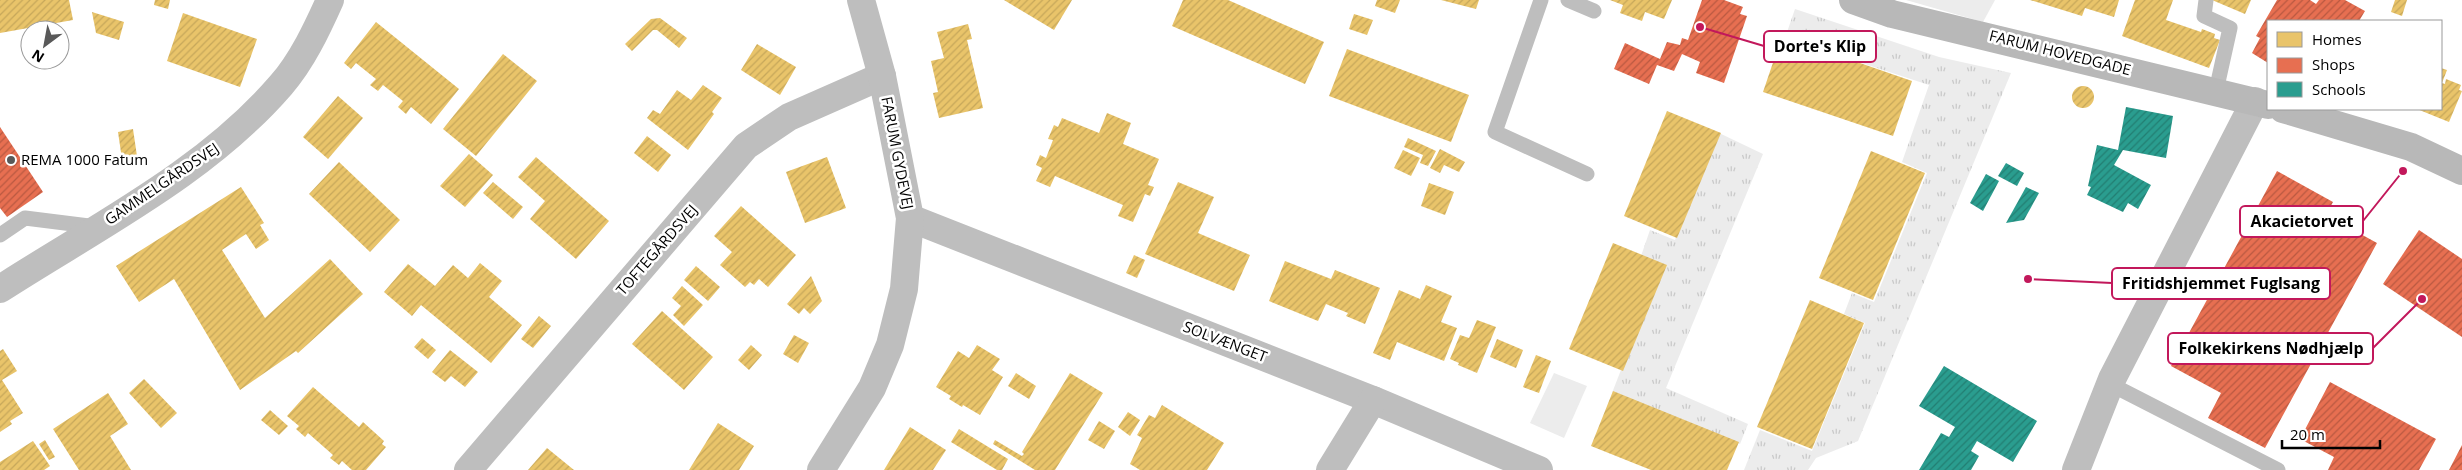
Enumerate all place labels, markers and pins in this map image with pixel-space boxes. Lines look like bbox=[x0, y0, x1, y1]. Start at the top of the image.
callout: Dorte's Klip bbox=[1764, 31, 1876, 62]
place label: REMA 1000 Fatum bbox=[21, 149, 148, 169]
marker: REMA 1000 Fatum bbox=[5, 154, 17, 166]
callout: Akacietorvet bbox=[2240, 206, 2363, 237]
callout: Fritidshjemmet Fuglsang bbox=[2112, 268, 2330, 299]
callout: Folkekirkens Nødhjælp bbox=[2168, 333, 2373, 364]

